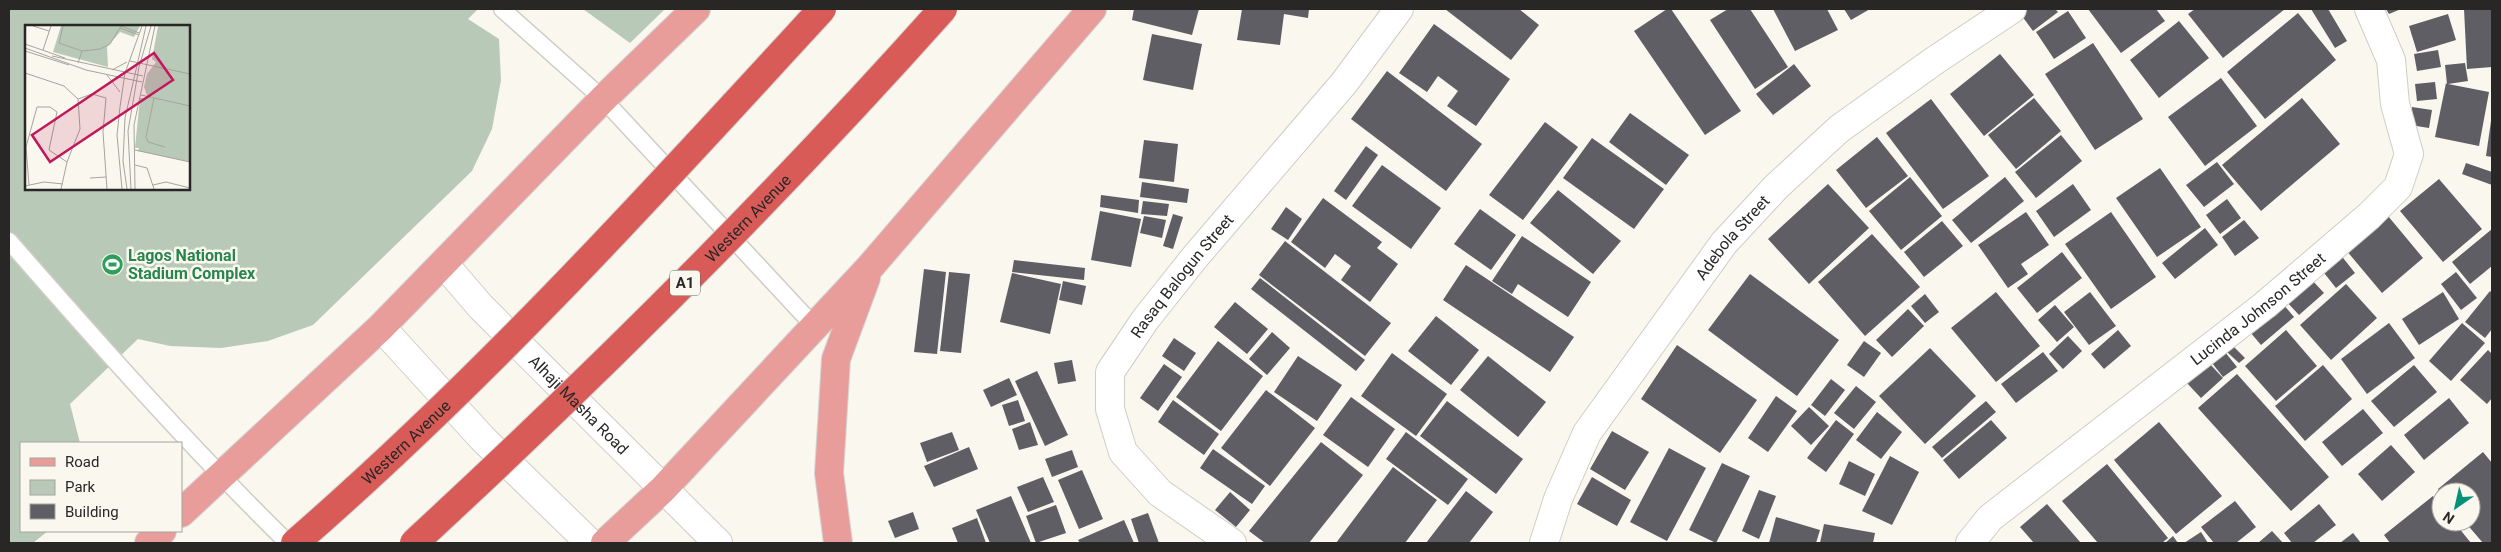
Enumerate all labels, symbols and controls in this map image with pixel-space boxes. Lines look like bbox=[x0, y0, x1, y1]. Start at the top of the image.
inset map bbox=[25, 25, 190, 190]
street label: Western Avenue bbox=[701, 170, 795, 266]
street label: Adebola Street bbox=[1691, 191, 1773, 283]
street label: Rasaq Balogun Street bbox=[1126, 210, 1237, 341]
place label: Lagos National Stadium Complex bbox=[128, 246, 256, 283]
street label: Lucinda Johnson Street bbox=[2187, 248, 2329, 369]
sports icon: Lagos National Stadium Complex bbox=[100, 252, 124, 276]
road number: A1 bbox=[670, 270, 700, 296]
street label: Alhaji Masha Road bbox=[525, 351, 633, 458]
street label: Western Avenue bbox=[358, 396, 454, 488]
legend bbox=[20, 442, 182, 532]
text: Road bbox=[65, 453, 99, 471]
text: Park bbox=[65, 478, 96, 496]
north arrow bbox=[2431, 482, 2481, 532]
text: Building bbox=[65, 503, 119, 521]
text: N bbox=[2440, 508, 2457, 527]

